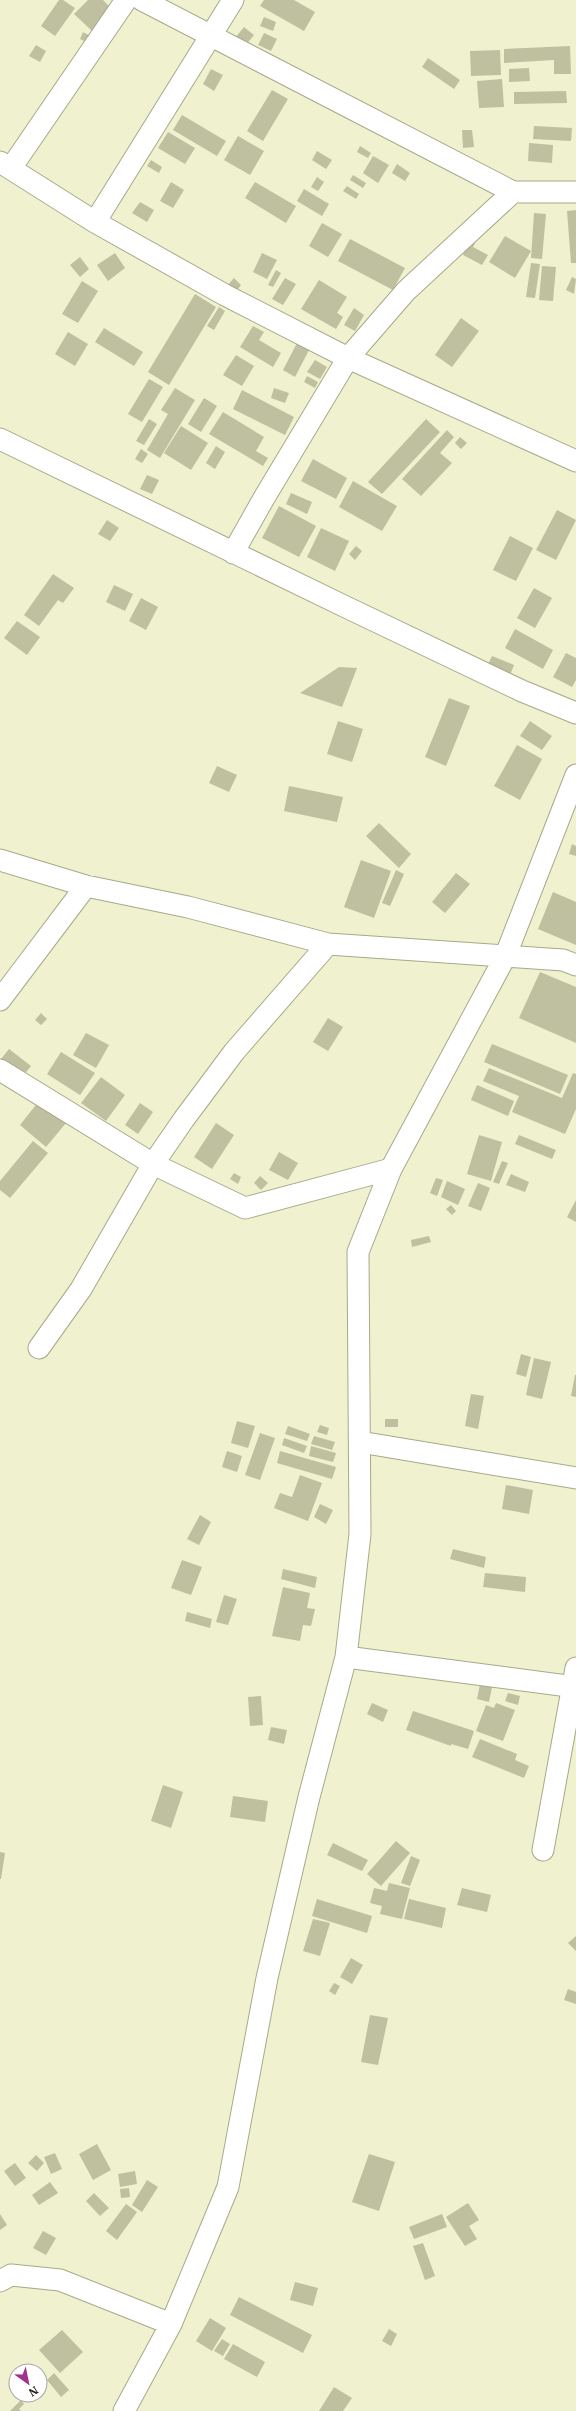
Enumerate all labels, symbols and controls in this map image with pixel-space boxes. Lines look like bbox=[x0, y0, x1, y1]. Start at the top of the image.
north arrow bbox=[8, 2363, 48, 2403]
text: N bbox=[26, 2383, 41, 2400]

